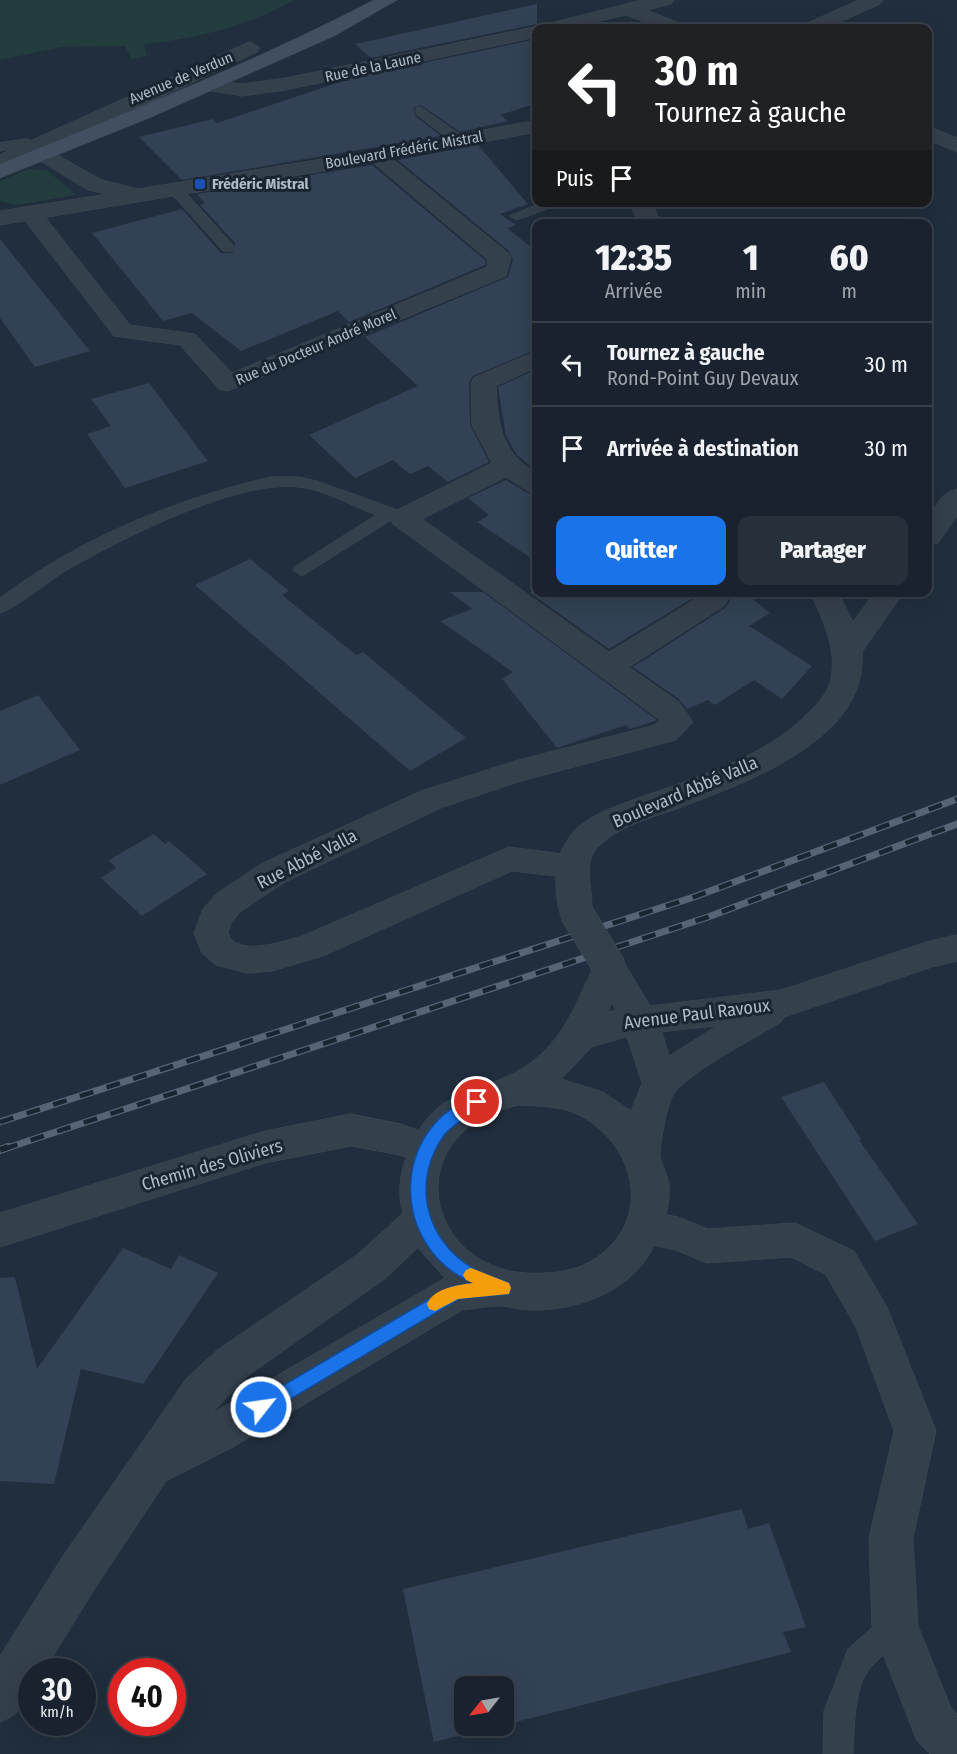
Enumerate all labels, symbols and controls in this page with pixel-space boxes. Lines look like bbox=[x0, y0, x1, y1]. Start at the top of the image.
text: 30 m bbox=[655, 46, 739, 96]
street label: Avenue de Verdun bbox=[126, 48, 236, 108]
street label: Rue de la Laune bbox=[323, 48, 423, 86]
icon: left bbox=[556, 48, 634, 126]
text: Tournez à gauche bbox=[655, 97, 846, 129]
street label: Boulevard Frédéric Mistral bbox=[324, 127, 484, 173]
icon: arrive bbox=[605, 162, 638, 195]
text: Puis bbox=[556, 165, 593, 192]
place label: Frédéric Mistral bbox=[212, 175, 309, 193]
marker: Frédéric Mistral bbox=[193, 177, 207, 191]
text: 12:35 bbox=[595, 236, 672, 280]
text: 1 bbox=[743, 236, 759, 280]
text: 60 bbox=[830, 236, 869, 280]
text: Arrivée bbox=[605, 279, 663, 303]
text: min bbox=[735, 279, 766, 303]
text: m bbox=[841, 279, 857, 303]
street label: Rue du Docteur André Morel bbox=[233, 305, 399, 389]
text: Tournez à gauche bbox=[607, 339, 765, 366]
icon: left bbox=[556, 348, 589, 381]
text: 30 m bbox=[865, 351, 908, 378]
text: Rond-Point Guy Devaux bbox=[607, 366, 799, 390]
icon: arrive bbox=[556, 432, 589, 465]
text: Arrivée à destination bbox=[607, 435, 799, 462]
text: 30 m bbox=[865, 435, 908, 462]
button: Quitter bbox=[556, 516, 726, 585]
button: Partager bbox=[738, 516, 908, 585]
street label: Boulevard Abbé Valla bbox=[609, 751, 761, 833]
street label: Rue Abbé Valla bbox=[253, 824, 361, 894]
street label: Avenue Paul Ravoux bbox=[623, 994, 771, 1034]
pin bbox=[451, 1076, 502, 1127]
icon: arrive bbox=[460, 1085, 493, 1118]
street label: Chemin des Oliviers bbox=[139, 1134, 285, 1196]
position arrow bbox=[229, 1375, 293, 1439]
speed limit sign: 40 bbox=[108, 1658, 186, 1736]
text: 30 bbox=[42, 1672, 72, 1708]
north arrow bbox=[454, 1676, 514, 1736]
map controls bbox=[454, 1676, 514, 1736]
text: km/h bbox=[40, 1703, 74, 1721]

